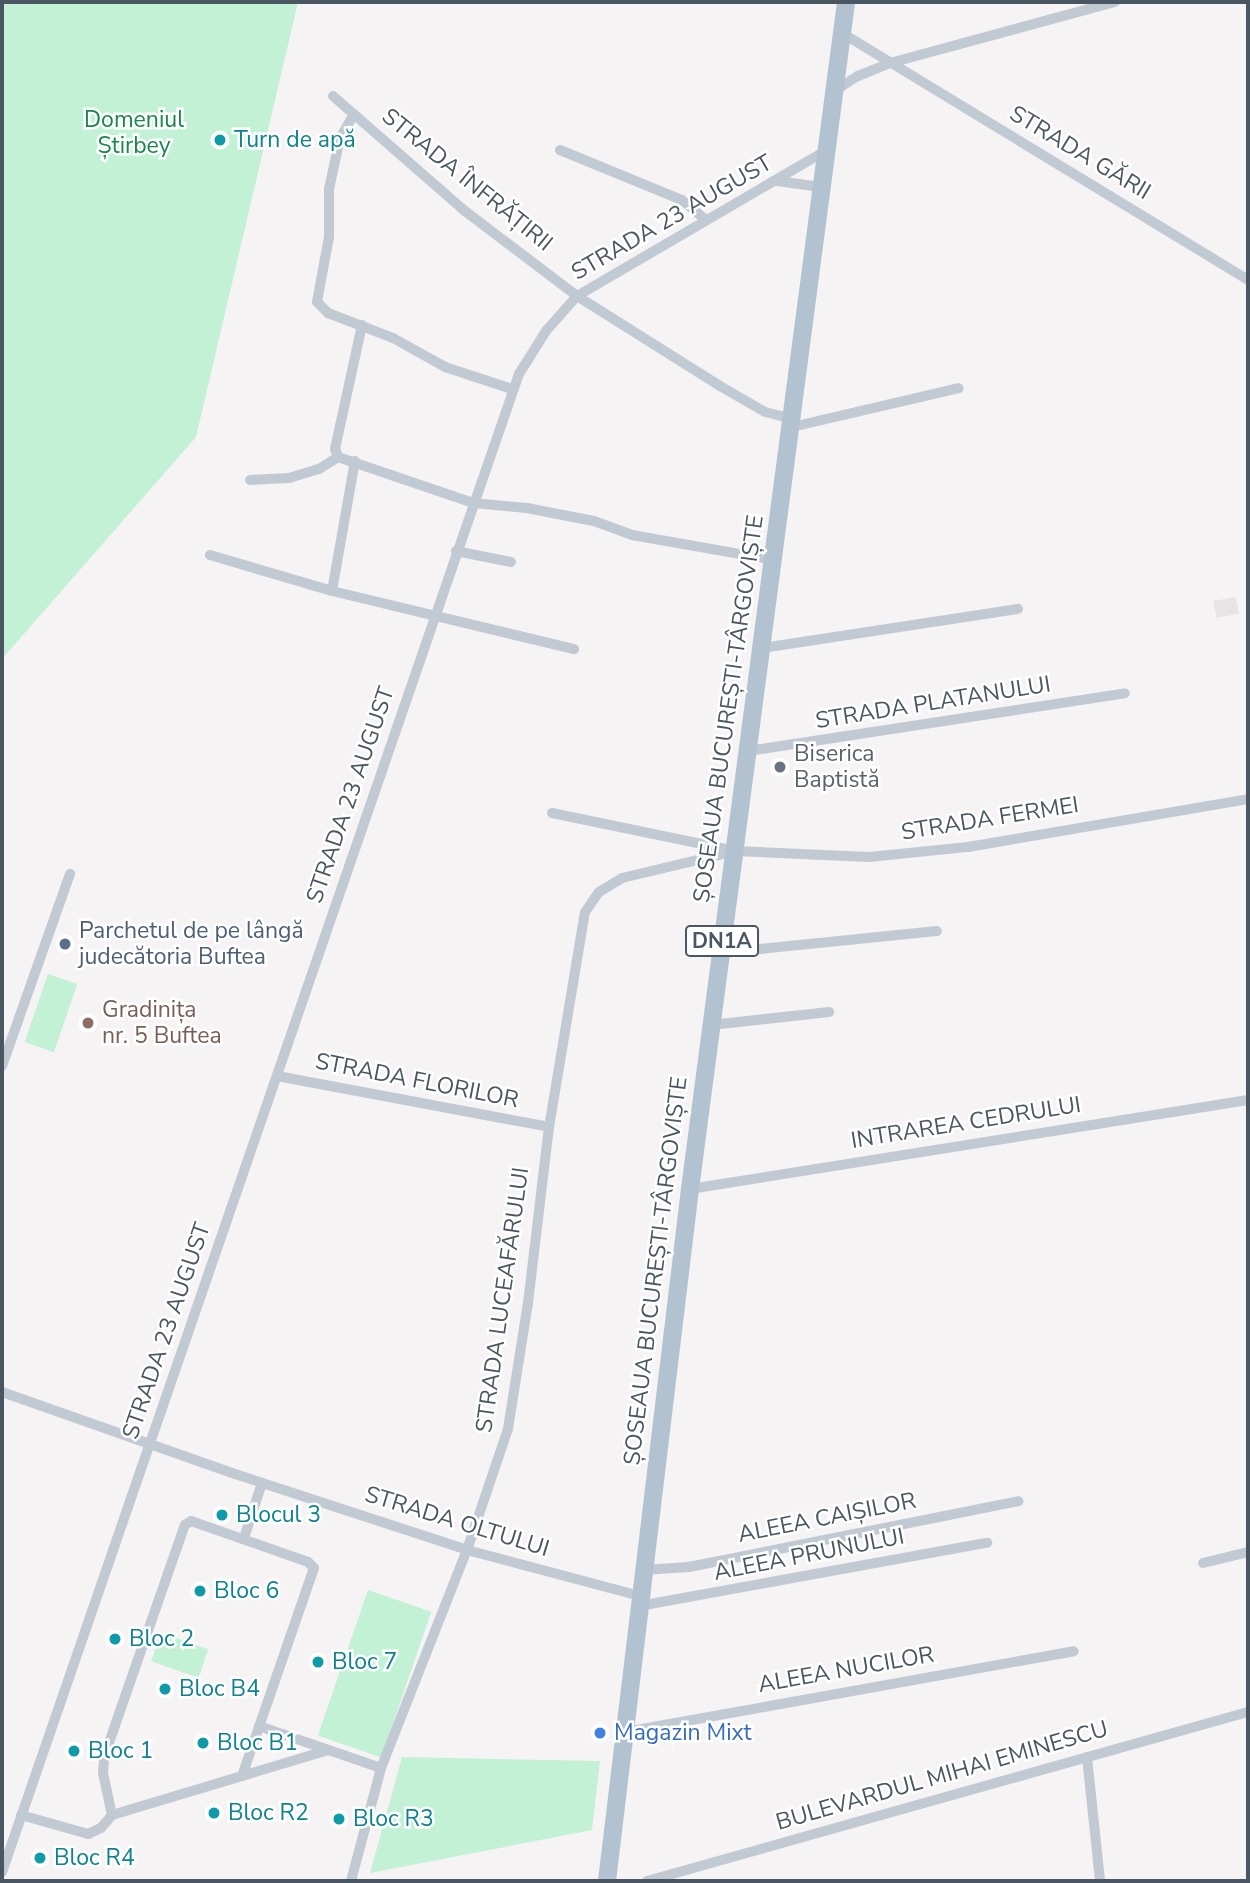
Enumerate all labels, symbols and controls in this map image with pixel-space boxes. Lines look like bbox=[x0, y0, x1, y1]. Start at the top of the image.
street label: STRADA GĂRII bbox=[1004, 100, 1156, 206]
street label: STRADA ÎNFRĂȚIRII bbox=[376, 103, 558, 257]
park label: Domeniul Știrbey bbox=[84, 106, 184, 160]
place label: Turn de apă bbox=[234, 126, 356, 154]
marker: Turn de apă bbox=[212, 132, 228, 148]
street label: STRADA 23 AUGUST bbox=[567, 149, 777, 287]
street label: ȘOSEAUA BUCUREȘTI-TÂRGOVIȘTE bbox=[688, 513, 770, 905]
street label: STRADA PLATANULUI bbox=[813, 671, 1053, 735]
street label: STRADA 23 AUGUST bbox=[301, 683, 401, 907]
place label: Biserica Baptistă bbox=[794, 740, 880, 794]
marker: Biserica Baptistă bbox=[772, 759, 788, 775]
street label: STRADA FERMEI bbox=[899, 791, 1081, 847]
place label: Parchetul de pe lângă judecătoria Buftea bbox=[79, 917, 304, 971]
road number: DN1A bbox=[684, 923, 760, 958]
marker: Parchetul de pe lângă judecătoria Buftea bbox=[57, 936, 73, 952]
place label: Gradinița nr. 5 Buftea bbox=[102, 996, 222, 1050]
marker: Gradinița nr. 5 Buftea bbox=[80, 1015, 96, 1031]
street label: STRADA FLORILOR bbox=[313, 1048, 521, 1114]
street label: ȘOSEAUA BUCUREȘTI-TÂRGOVIȘTE bbox=[618, 1075, 694, 1467]
street label: INTRAREA CEDRULUI bbox=[849, 1091, 1083, 1155]
street label: STRADA LUCEAFĂRULUI bbox=[471, 1166, 535, 1434]
street label: STRADA 23 AUGUST bbox=[117, 1219, 217, 1443]
street label: STRADA OLTULUI bbox=[361, 1481, 553, 1563]
street label: ALEEA CAIȘILOR bbox=[736, 1487, 918, 1549]
place label: Blocul 3 bbox=[236, 1501, 321, 1529]
marker: Blocul 3 bbox=[214, 1507, 230, 1523]
street label: ALEEA PRUNULUI bbox=[711, 1523, 907, 1587]
place label: Bloc 6 bbox=[214, 1577, 279, 1605]
marker: Bloc 6 bbox=[192, 1583, 208, 1599]
place label: Bloc 2 bbox=[129, 1625, 194, 1653]
marker: Bloc 2 bbox=[107, 1631, 123, 1647]
street label: ALEEA NUCILOR bbox=[756, 1641, 936, 1699]
place label: Bloc 7 bbox=[332, 1648, 397, 1676]
marker: Bloc 7 bbox=[310, 1654, 326, 1670]
place label: Bloc B4 bbox=[179, 1675, 260, 1703]
marker: Bloc B4 bbox=[157, 1681, 173, 1697]
street label: BULEVARDUL MIHAI EMINESCU bbox=[773, 1715, 1111, 1837]
place label: Magazin Mixt bbox=[614, 1719, 752, 1747]
marker: Magazin Mixt bbox=[592, 1725, 608, 1741]
place label: Bloc B1 bbox=[217, 1729, 298, 1757]
marker: Bloc B1 bbox=[195, 1735, 211, 1751]
place label: Bloc 1 bbox=[88, 1737, 153, 1765]
marker: Bloc 1 bbox=[66, 1743, 82, 1759]
place label: Bloc R2 bbox=[228, 1799, 309, 1827]
marker: Bloc R2 bbox=[206, 1805, 222, 1821]
place label: Bloc R3 bbox=[353, 1805, 434, 1833]
marker: Bloc R3 bbox=[331, 1811, 347, 1827]
place label: Bloc R4 bbox=[54, 1844, 135, 1872]
marker: Bloc R4 bbox=[32, 1850, 48, 1866]

